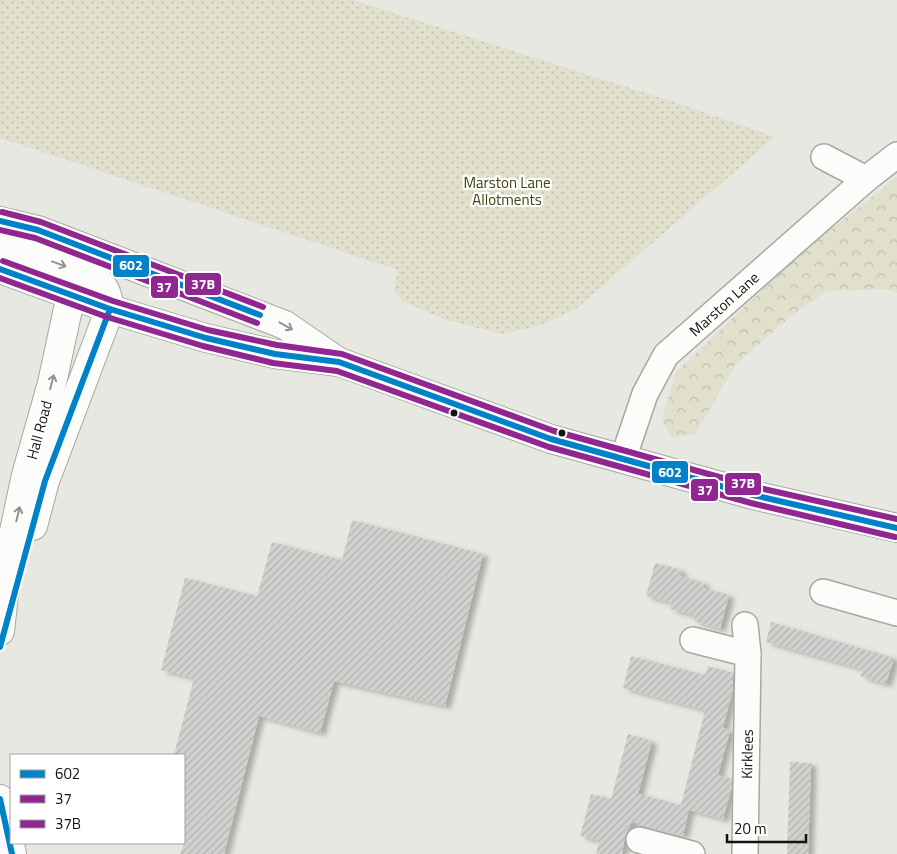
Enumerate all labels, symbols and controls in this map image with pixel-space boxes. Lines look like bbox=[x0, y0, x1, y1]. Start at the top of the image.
park label: Marston Lane Allotments bbox=[463, 171, 551, 211]
line badge: 602 bbox=[112, 254, 150, 278]
text: 602 bbox=[119, 254, 143, 275]
one-way arrow bbox=[51, 260, 66, 269]
street label: Marston Lane bbox=[684, 266, 764, 342]
line badge: 37B bbox=[184, 272, 222, 296]
text: 37B bbox=[191, 273, 215, 294]
line badge: 37 bbox=[150, 275, 179, 299]
text: 37 bbox=[156, 276, 172, 297]
one-way arrow bbox=[278, 321, 293, 331]
one-way arrow bbox=[47, 375, 57, 391]
street label: Hall Road bbox=[20, 398, 58, 462]
unlabelled marker bbox=[449, 408, 459, 418]
unlabelled marker bbox=[557, 428, 567, 438]
line badge: 602 bbox=[651, 460, 689, 484]
text: 602 bbox=[658, 461, 682, 482]
line badge: 37B bbox=[724, 472, 762, 496]
text: 37B bbox=[731, 472, 755, 493]
line badge: 37 bbox=[690, 478, 719, 502]
text: 37 bbox=[697, 479, 713, 500]
one-way arrow bbox=[14, 506, 23, 522]
street label: Kirklees bbox=[735, 729, 759, 779]
legend bbox=[10, 754, 185, 844]
text: 602 bbox=[55, 762, 80, 785]
text: 37 bbox=[55, 787, 72, 810]
text: 37B bbox=[55, 812, 81, 835]
scale bar bbox=[727, 812, 806, 844]
text: 20 m bbox=[734, 817, 767, 840]

